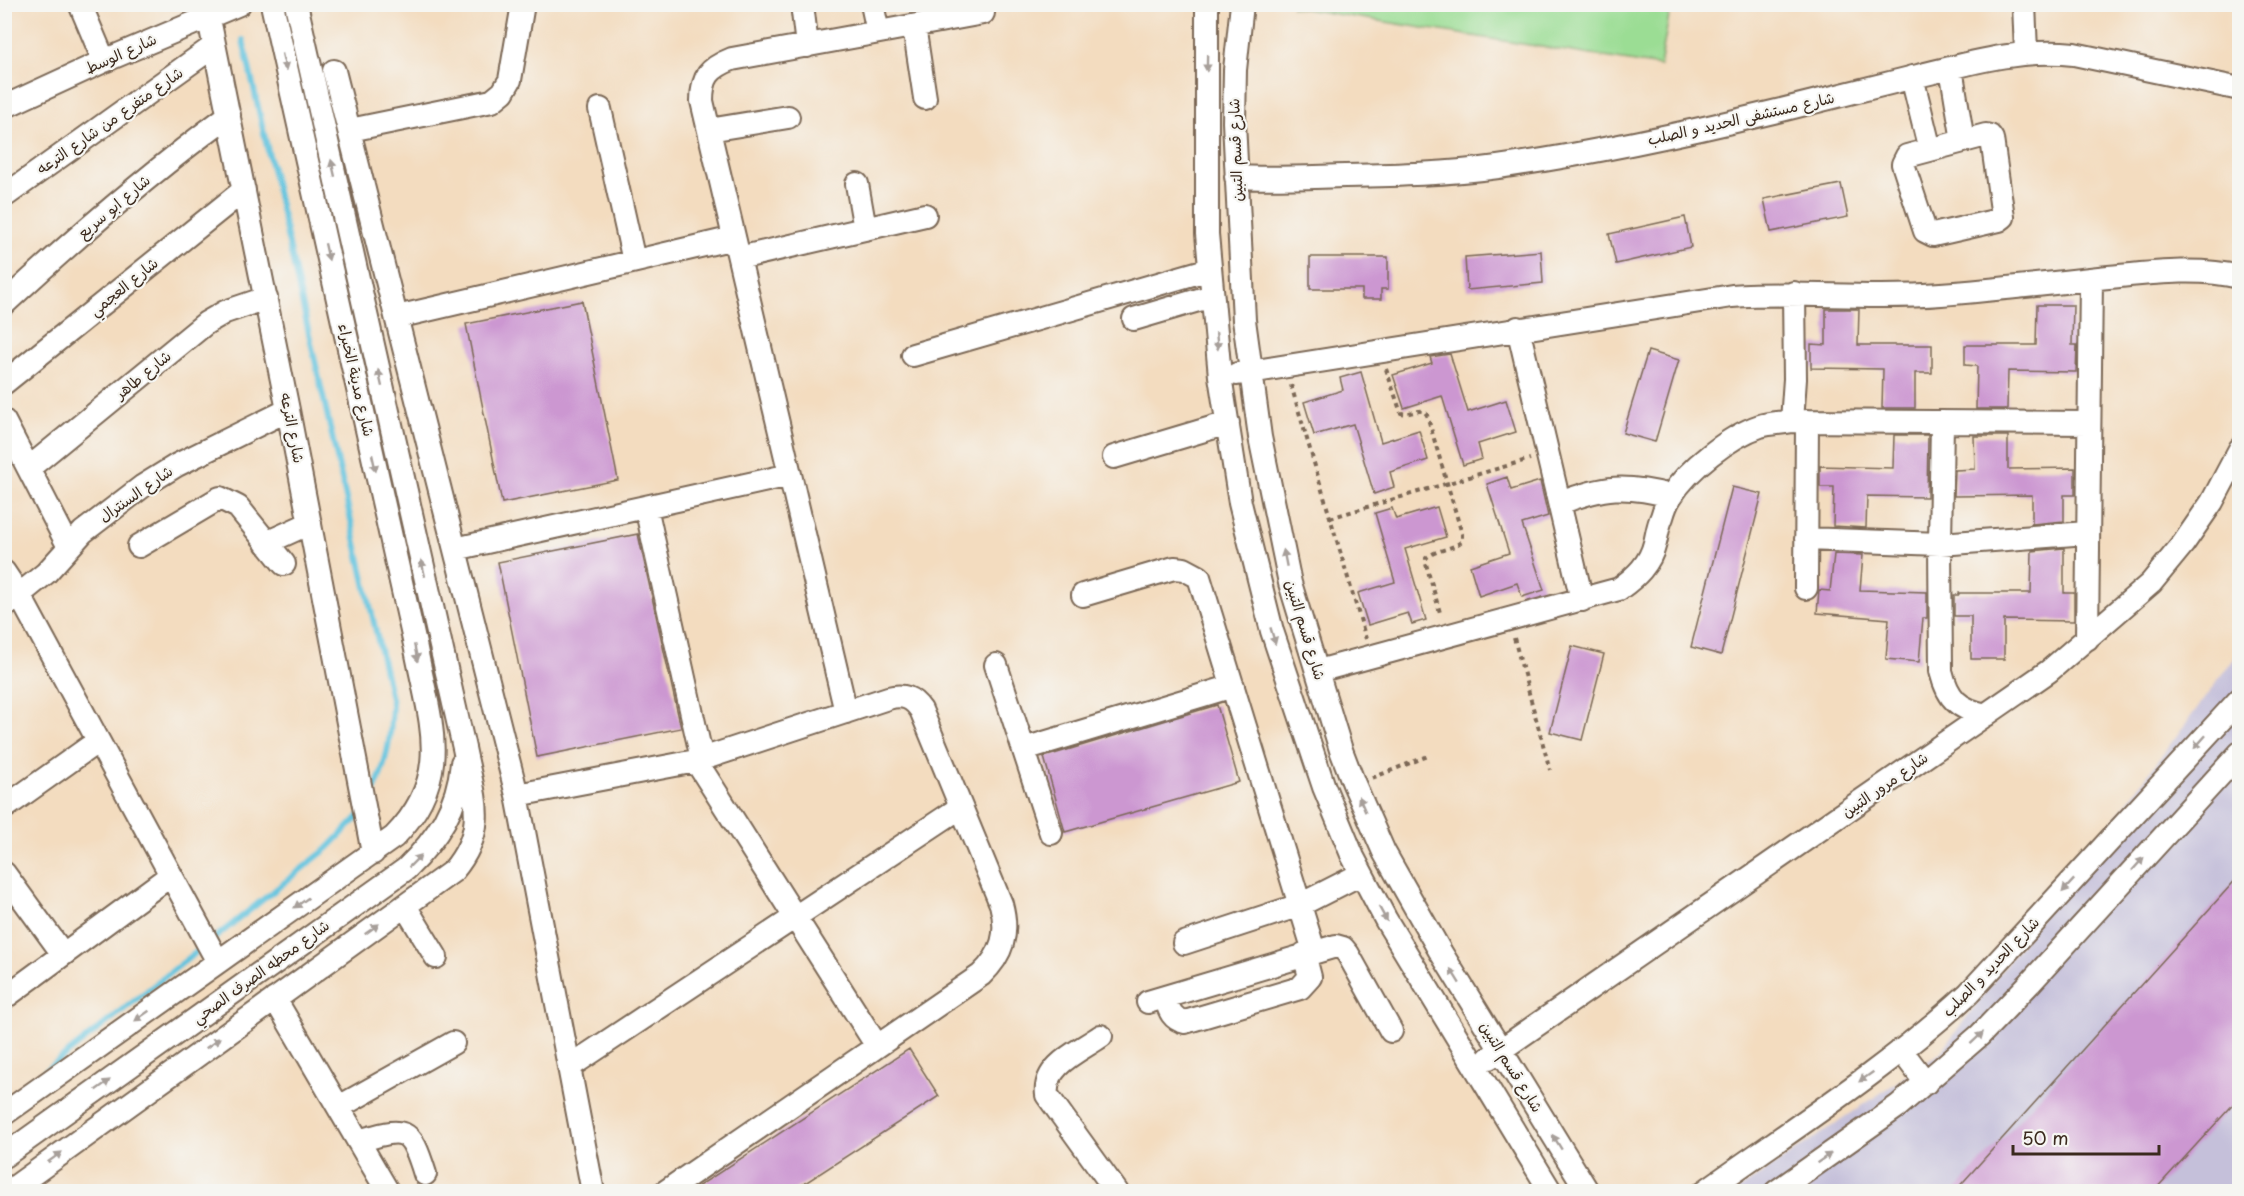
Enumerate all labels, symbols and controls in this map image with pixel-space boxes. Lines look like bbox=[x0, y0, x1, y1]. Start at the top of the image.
street label: شارع الوسط bbox=[81, 27, 160, 79]
one-way arrow bbox=[280, 52, 290, 71]
one-way arrow bbox=[1202, 53, 1212, 72]
street label: شارع متفرع من شارع الترعه bbox=[31, 60, 187, 179]
street label: شارع مستشفى الحديد و الصلب bbox=[1645, 85, 1836, 150]
street label: شارع قسم التبين bbox=[1221, 98, 1250, 202]
one-way arrow bbox=[328, 158, 337, 177]
street label: شارع ابو سريع bbox=[71, 168, 155, 244]
one-way arrow bbox=[323, 243, 332, 262]
street label: شارع العجمي bbox=[84, 251, 164, 323]
street label: شارع مدينة الخبراء bbox=[333, 321, 382, 438]
one-way arrow bbox=[1212, 332, 1222, 351]
street label: شارع طاهر bbox=[107, 344, 175, 405]
one-way arrow bbox=[375, 369, 385, 387]
street label: شارع الترعه bbox=[275, 391, 312, 465]
one-way arrow bbox=[370, 453, 379, 472]
street label: شارع السنترال bbox=[93, 459, 177, 527]
one-way arrow bbox=[1280, 549, 1289, 568]
one-way arrow bbox=[418, 559, 428, 578]
street label: شارع قسم التبين bbox=[1278, 577, 1333, 683]
one-way arrow bbox=[1269, 627, 1279, 645]
one-way arrow bbox=[412, 644, 422, 662]
one-way arrow bbox=[2193, 735, 2207, 750]
street label: شارع مرور التبين bbox=[1836, 745, 1932, 822]
one-way arrow bbox=[1357, 795, 1366, 813]
one-way arrow bbox=[407, 854, 422, 868]
one-way arrow bbox=[2131, 857, 2144, 872]
one-way arrow bbox=[2062, 879, 2076, 893]
one-way arrow bbox=[294, 897, 309, 909]
one-way arrow bbox=[1378, 906, 1388, 923]
street label: شارع الحديد و الصلب bbox=[1936, 911, 2044, 1021]
street label: شارع محطه الصرف الصحي bbox=[187, 913, 335, 1031]
one-way arrow bbox=[363, 923, 379, 935]
one-way arrow bbox=[1449, 967, 1460, 984]
one-way arrow bbox=[135, 1010, 151, 1022]
street label: شارع قسم التبين bbox=[1473, 1016, 1549, 1117]
one-way arrow bbox=[1970, 1031, 1984, 1045]
one-way arrow bbox=[205, 1037, 221, 1049]
one-way arrow bbox=[1858, 1071, 1874, 1082]
one-way arrow bbox=[95, 1079, 111, 1091]
scale bar bbox=[2013, 1118, 2158, 1156]
text: 50 m bbox=[2022, 1124, 2069, 1151]
one-way arrow bbox=[1551, 1134, 1562, 1150]
one-way arrow bbox=[47, 1151, 63, 1163]
one-way arrow bbox=[1815, 1152, 1831, 1164]

